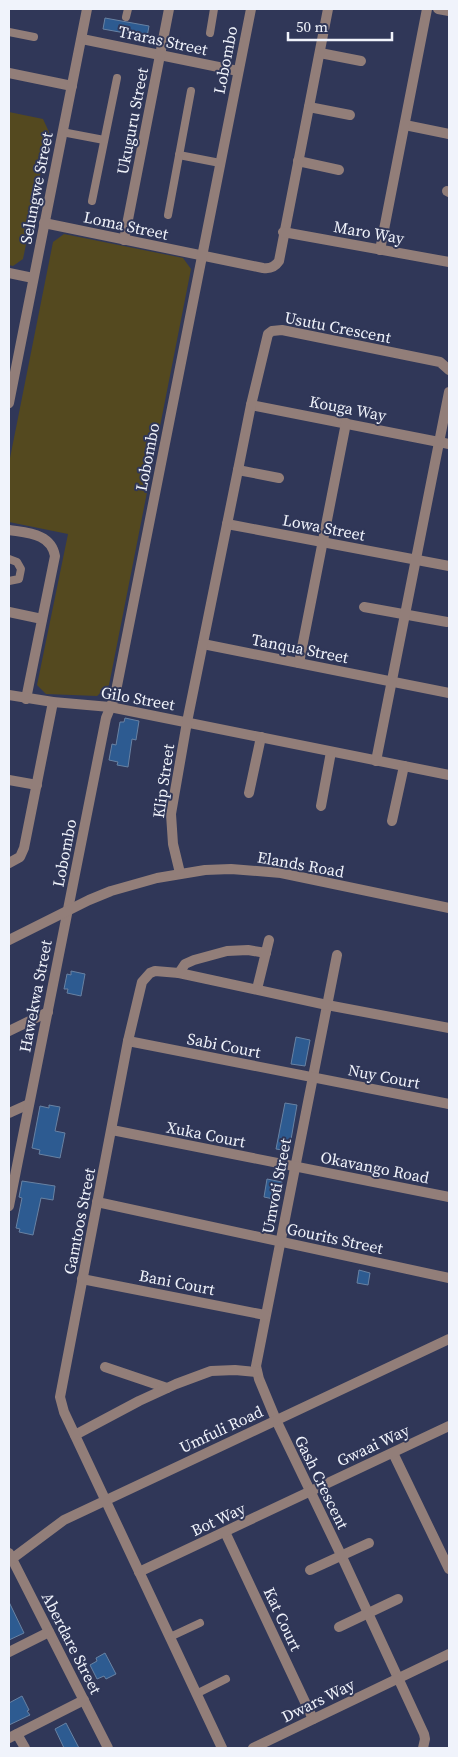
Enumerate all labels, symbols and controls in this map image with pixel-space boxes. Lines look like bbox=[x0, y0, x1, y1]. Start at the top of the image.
scale bar bbox=[288, 10, 392, 42]
text: 50 m bbox=[296, 16, 328, 37]
street label: Traras Street bbox=[116, 20, 210, 60]
street label: Lobombo bbox=[208, 24, 242, 96]
street label: Ukuguru Street bbox=[111, 65, 153, 176]
street label: Selungwe Street bbox=[14, 129, 58, 246]
street label: Loma Street bbox=[82, 205, 171, 245]
street label: Maro Way bbox=[332, 215, 407, 249]
street label: Usutu Crescent bbox=[283, 306, 394, 348]
street label: Kouga Way bbox=[308, 390, 389, 426]
street label: Lobombo bbox=[130, 421, 164, 493]
street label: Lowa Street bbox=[281, 508, 368, 546]
street label: Tanqua Street bbox=[250, 628, 351, 668]
street label: Gilo Street bbox=[99, 681, 177, 715]
street label: Klip Street bbox=[147, 742, 179, 819]
street label: Lobombo bbox=[47, 817, 81, 889]
street label: Elands Road bbox=[256, 846, 346, 882]
street label: Hawekwa Street bbox=[13, 937, 57, 1054]
street label: Sabi Court bbox=[185, 1027, 263, 1063]
street label: Nuy Court bbox=[346, 1058, 423, 1094]
street label: Xuka Court bbox=[165, 1116, 248, 1153]
street label: Umvoti Street bbox=[256, 1136, 296, 1235]
street label: Okavango Road bbox=[319, 1146, 431, 1188]
street label: Gamtoos Street bbox=[58, 1165, 100, 1276]
street label: Gourits Street bbox=[285, 1217, 386, 1259]
street label: Bani Court bbox=[137, 1264, 217, 1300]
street label: Umfuli Road bbox=[176, 1400, 266, 1458]
street label: Gwaai Way bbox=[333, 1418, 414, 1471]
street label: Gash Crescent bbox=[290, 1431, 355, 1533]
street label: Bot Way bbox=[187, 1497, 249, 1541]
street label: Kat Court bbox=[259, 1584, 308, 1655]
street label: Aberdare Street bbox=[37, 1588, 107, 1698]
street label: Dwars Way bbox=[278, 1673, 359, 1727]

